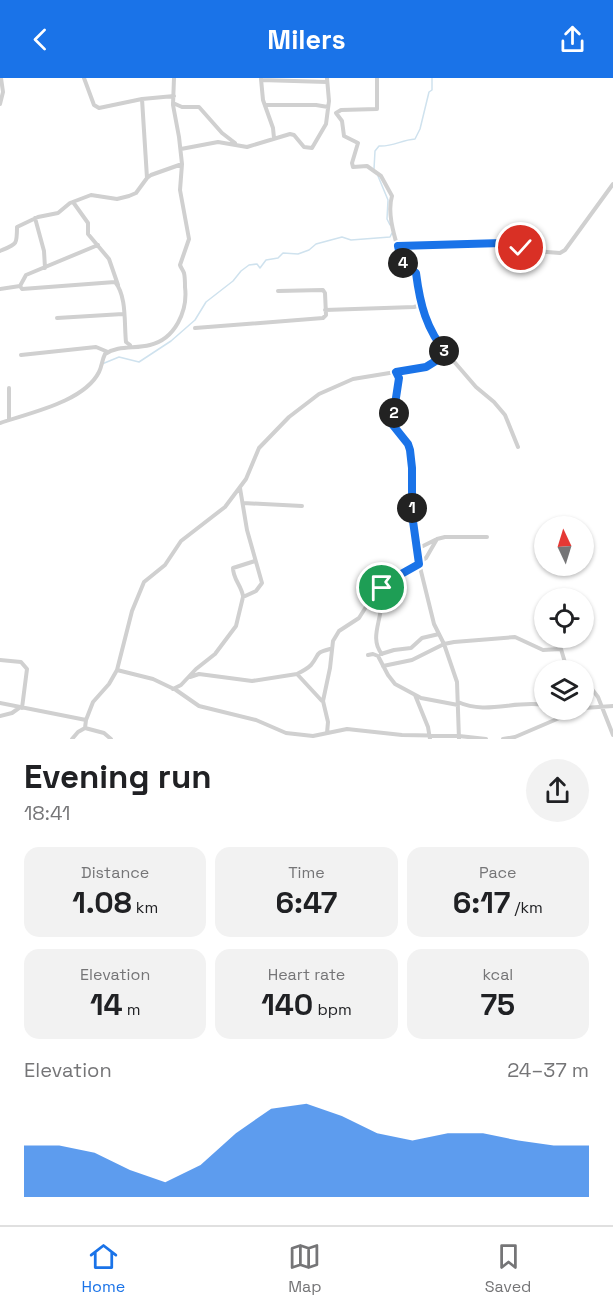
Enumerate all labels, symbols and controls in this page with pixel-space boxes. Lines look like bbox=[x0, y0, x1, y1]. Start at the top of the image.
text: Milers bbox=[267, 22, 346, 57]
icon: back bbox=[24, 23, 57, 56]
icon: share bbox=[556, 23, 589, 56]
pin bbox=[495, 222, 546, 273]
icon: check bbox=[504, 231, 537, 264]
pin: 4 bbox=[388, 248, 418, 278]
text: 4 bbox=[398, 252, 408, 273]
pin: 3 bbox=[429, 336, 459, 366]
text: 3 bbox=[439, 340, 449, 361]
pin: 2 bbox=[379, 398, 409, 428]
text: 2 bbox=[389, 402, 399, 423]
pin: 1 bbox=[397, 493, 427, 523]
text: 1 bbox=[408, 497, 416, 518]
north arrow bbox=[534, 516, 594, 576]
map controls bbox=[534, 516, 594, 720]
pin bbox=[356, 562, 407, 613]
icon: arrive bbox=[365, 571, 398, 604]
button: locate bbox=[534, 588, 594, 648]
button: layers bbox=[534, 660, 594, 720]
text: Evening run bbox=[24, 756, 212, 798]
button: share bbox=[526, 759, 589, 822]
text: 18:41 bbox=[24, 800, 70, 826]
text: Distance bbox=[81, 862, 149, 883]
text: Time bbox=[288, 862, 325, 883]
text: Pace bbox=[479, 862, 517, 883]
text: 1.08 bbox=[72, 883, 132, 922]
text: 6:47 bbox=[276, 883, 337, 922]
text: 6:17 bbox=[453, 883, 510, 922]
text: km bbox=[132, 897, 158, 918]
text: /km bbox=[510, 897, 543, 918]
text: Elevation bbox=[80, 964, 150, 985]
text: Heart rate bbox=[268, 964, 345, 985]
text: kcal bbox=[482, 964, 513, 985]
text: 14 bbox=[90, 985, 123, 1024]
text: 140 bbox=[261, 985, 313, 1024]
text: 75 bbox=[481, 985, 515, 1024]
text: m bbox=[123, 999, 140, 1020]
text: bpm bbox=[313, 999, 352, 1020]
text: Elevation bbox=[24, 1057, 112, 1083]
text: 24–37 m bbox=[507, 1057, 589, 1083]
tab: Home bbox=[82, 1240, 125, 1297]
tab: Map bbox=[288, 1240, 322, 1297]
tab: Saved bbox=[485, 1240, 531, 1297]

